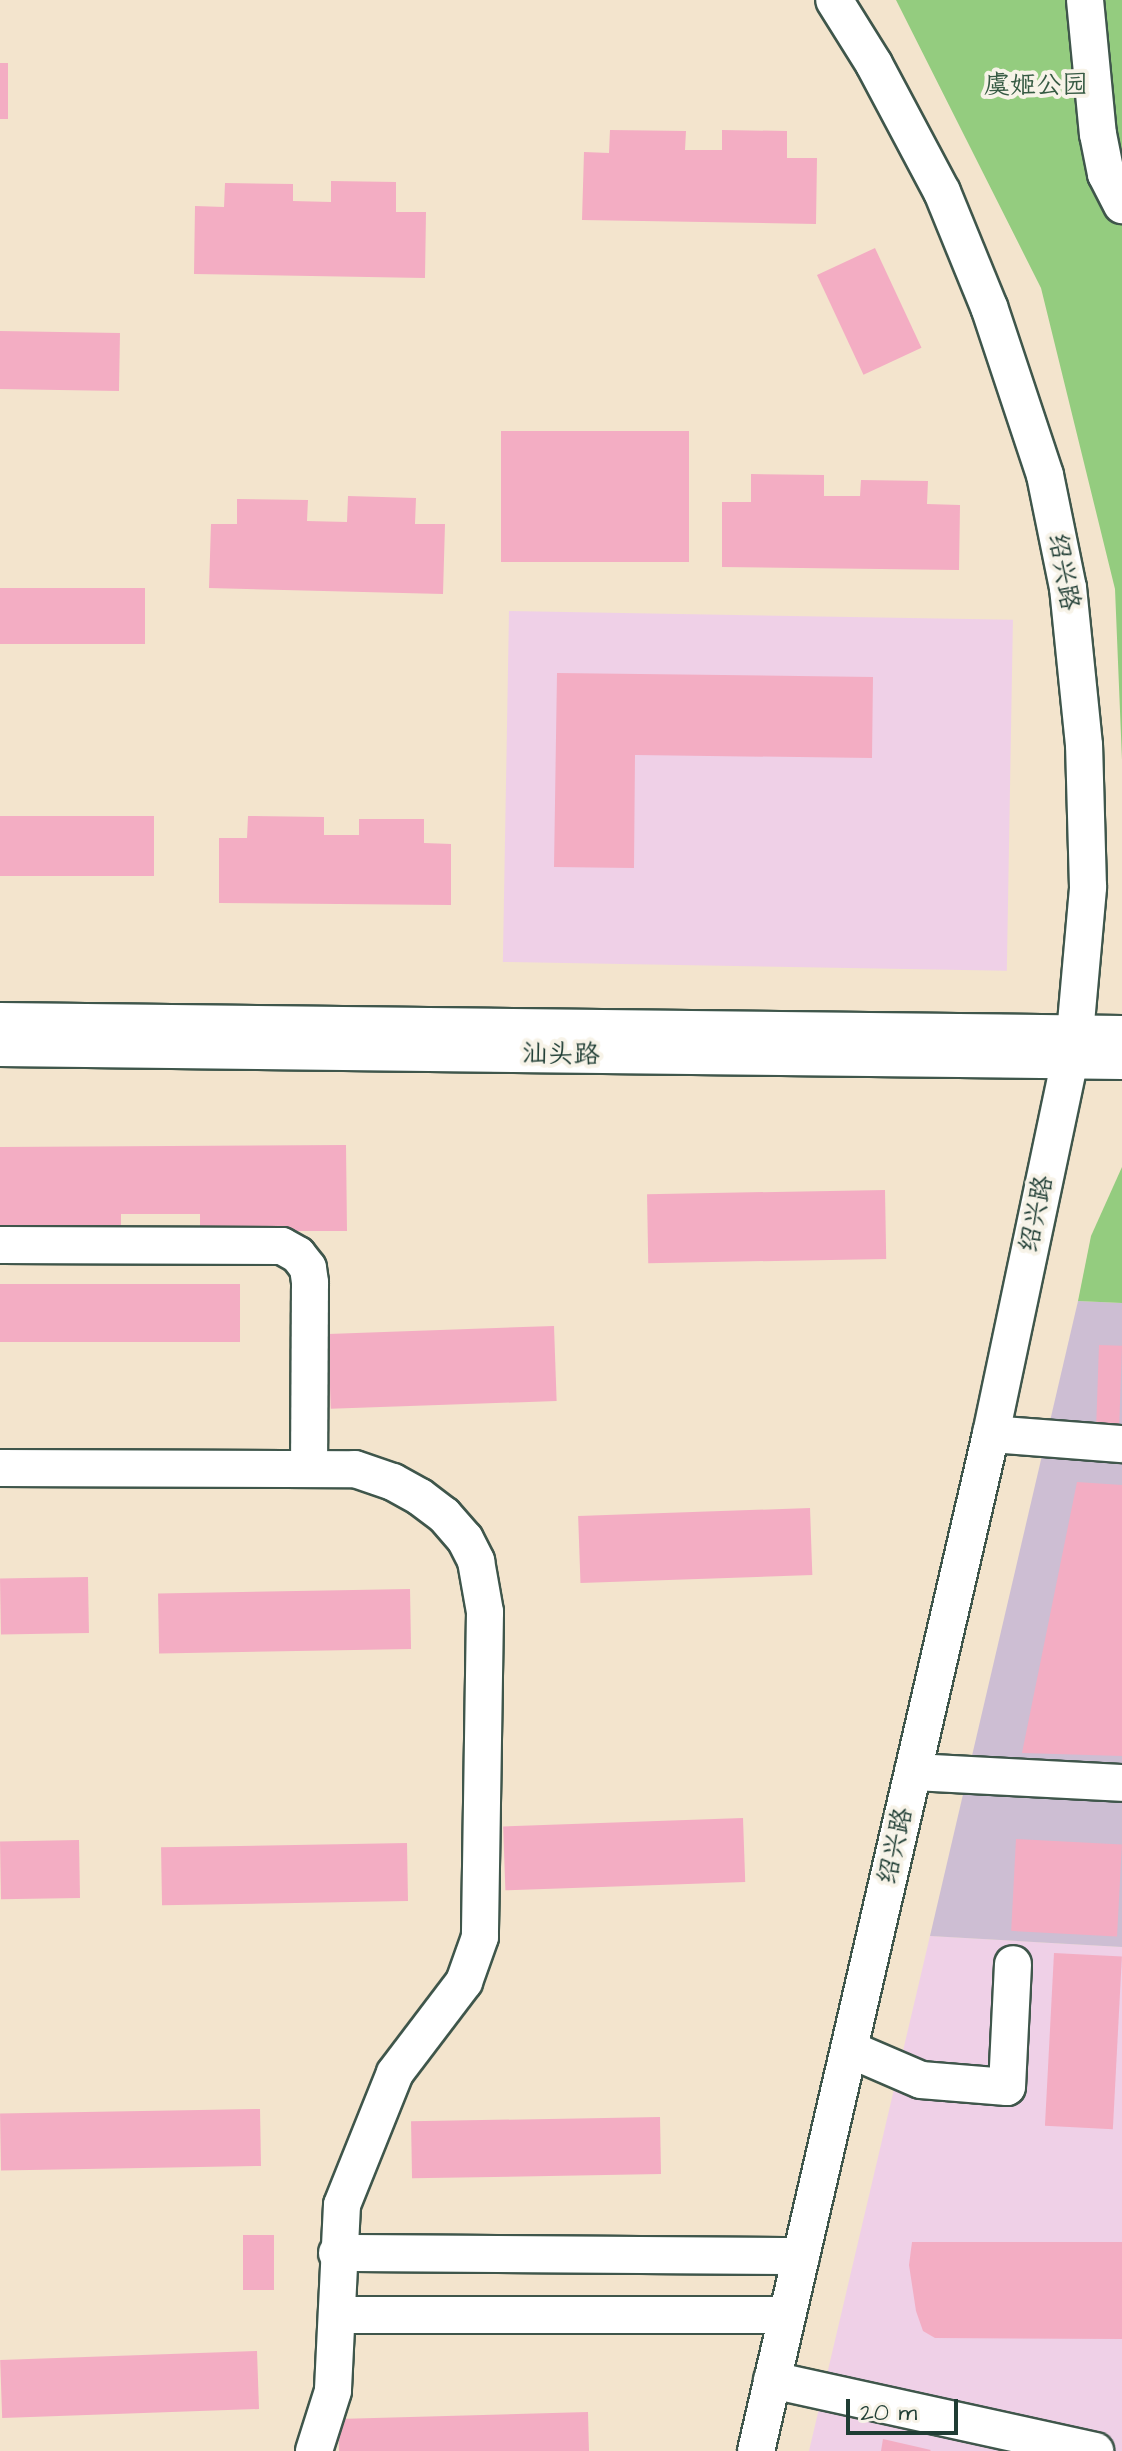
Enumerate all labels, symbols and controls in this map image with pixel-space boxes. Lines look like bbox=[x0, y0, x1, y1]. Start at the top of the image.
park label: 虞姬公园 bbox=[984, 70, 1088, 102]
street label: 绍兴路 bbox=[1041, 531, 1085, 613]
street label: 汕头路 bbox=[522, 1039, 600, 1071]
street label: 绍兴路 bbox=[1014, 1173, 1060, 1255]
street label: 绍兴路 bbox=[872, 1804, 920, 1888]
scale bar bbox=[850, 2383, 962, 2433]
text: 20 m bbox=[860, 2396, 917, 2430]

